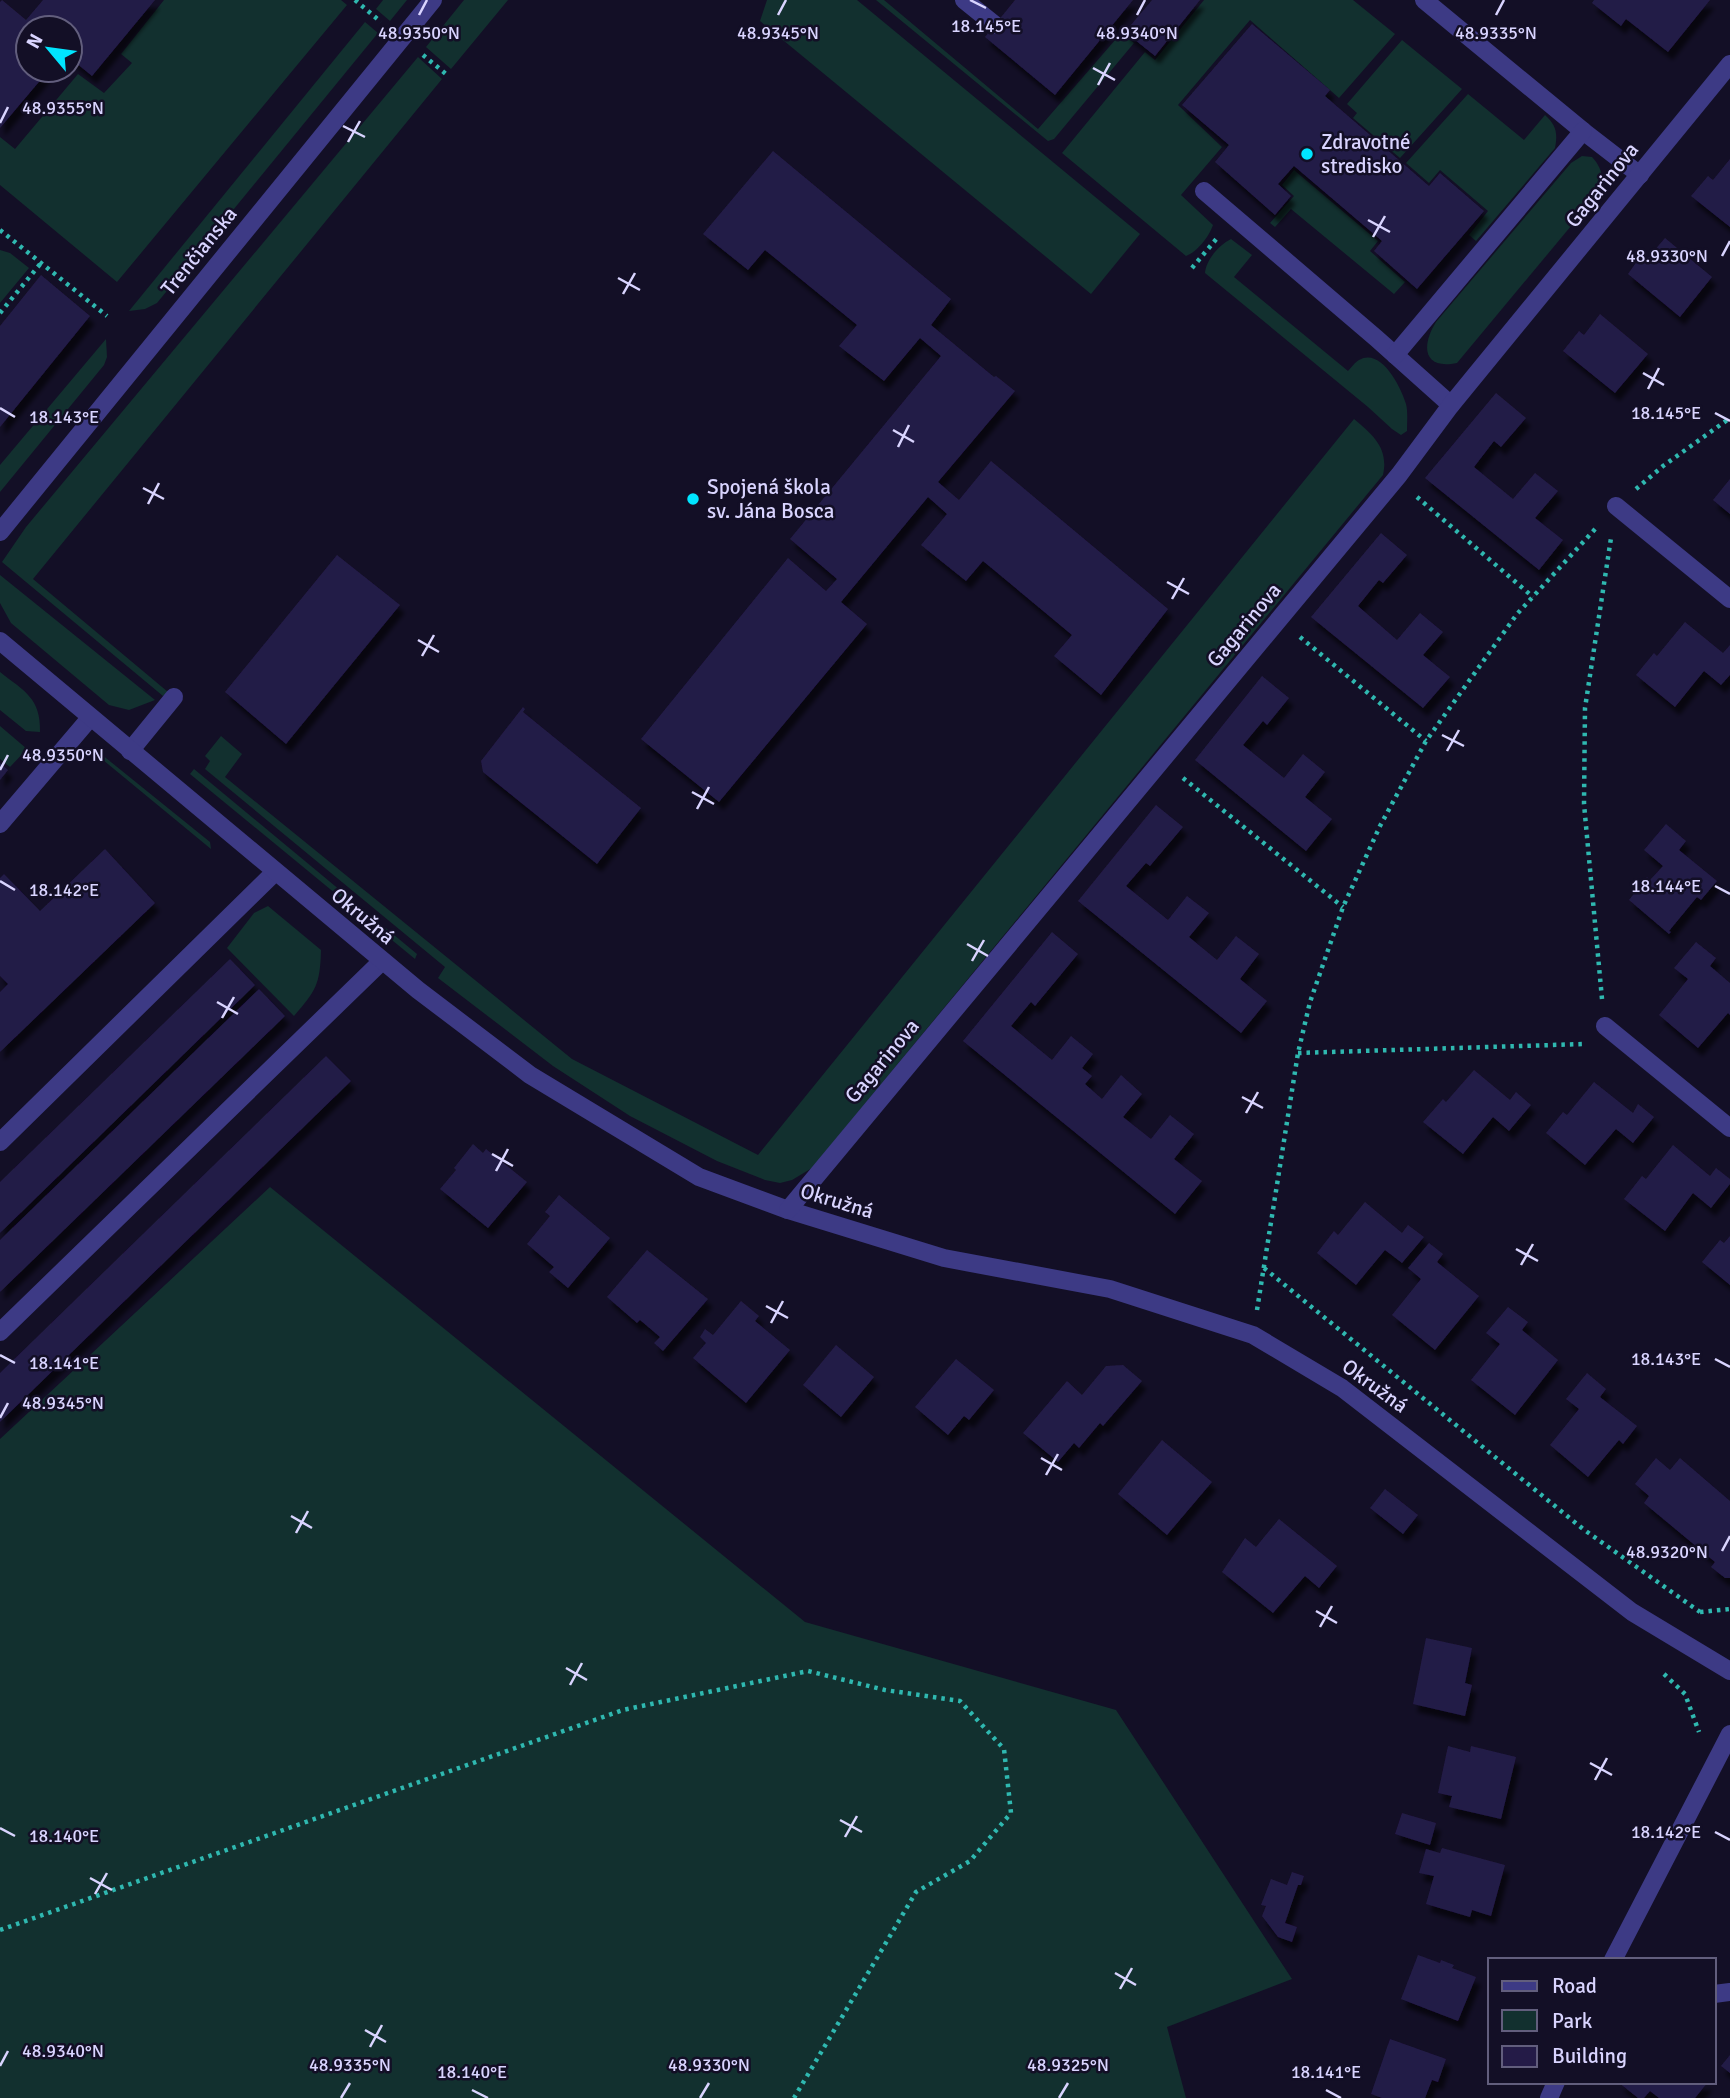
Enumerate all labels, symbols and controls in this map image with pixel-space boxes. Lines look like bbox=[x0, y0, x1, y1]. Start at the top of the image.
north arrow bbox=[14, 14, 84, 84]
text: 18.145°E bbox=[951, 15, 1021, 37]
text: 48.9350°N bbox=[378, 22, 460, 44]
text: 48.9345°N bbox=[737, 22, 819, 44]
text: 48.9340°N bbox=[1096, 22, 1178, 44]
text: 48.9335°N bbox=[1455, 22, 1537, 44]
text: N bbox=[21, 30, 49, 53]
text: 48.9355°N bbox=[22, 97, 104, 119]
place label: Zdravotné stredisko bbox=[1321, 129, 1411, 179]
street label: Gagarinova bbox=[1560, 137, 1644, 233]
marker: Zdravotné stredisko bbox=[1299, 146, 1315, 162]
street label: Trenčianska bbox=[155, 201, 243, 301]
text: 48.9330°N bbox=[1626, 245, 1708, 267]
text: 18.145°E bbox=[1631, 402, 1701, 424]
text: 18.143°E bbox=[29, 406, 99, 428]
place label: Spojená škola sv. Jána Bosca bbox=[707, 474, 834, 524]
marker: Spojená škola sv. Jána Bosca bbox=[685, 491, 701, 507]
street label: Gagarinova bbox=[1201, 578, 1287, 672]
text: 48.9350°N bbox=[22, 744, 104, 766]
text: 18.144°E bbox=[1631, 875, 1701, 897]
text: 18.142°E bbox=[29, 879, 99, 901]
street label: Okružná bbox=[326, 882, 400, 950]
street label: Gagarinova bbox=[839, 1014, 925, 1108]
street label: Okružná bbox=[797, 1178, 877, 1224]
text: 18.143°E bbox=[1631, 1348, 1701, 1370]
text: 18.141°E bbox=[29, 1352, 99, 1374]
street label: Okružná bbox=[1337, 1353, 1413, 1419]
text: 48.9345°N bbox=[22, 1392, 104, 1414]
text: 48.9320°N bbox=[1626, 1541, 1708, 1563]
text: 18.142°E bbox=[1631, 1821, 1701, 1843]
text: 18.140°E bbox=[29, 1825, 99, 1847]
legend bbox=[1488, 1958, 1716, 2084]
text: Road bbox=[1552, 1973, 1597, 1999]
text: Park bbox=[1552, 2008, 1593, 2034]
text: 48.9340°N bbox=[22, 2040, 104, 2062]
text: Building bbox=[1552, 2043, 1627, 2069]
text: 48.9335°N bbox=[309, 2054, 391, 2076]
text: 48.9330°N bbox=[668, 2054, 750, 2076]
text: 48.9325°N bbox=[1027, 2054, 1109, 2076]
text: 18.140°E bbox=[437, 2061, 507, 2083]
text: 18.141°E bbox=[1291, 2061, 1361, 2083]

